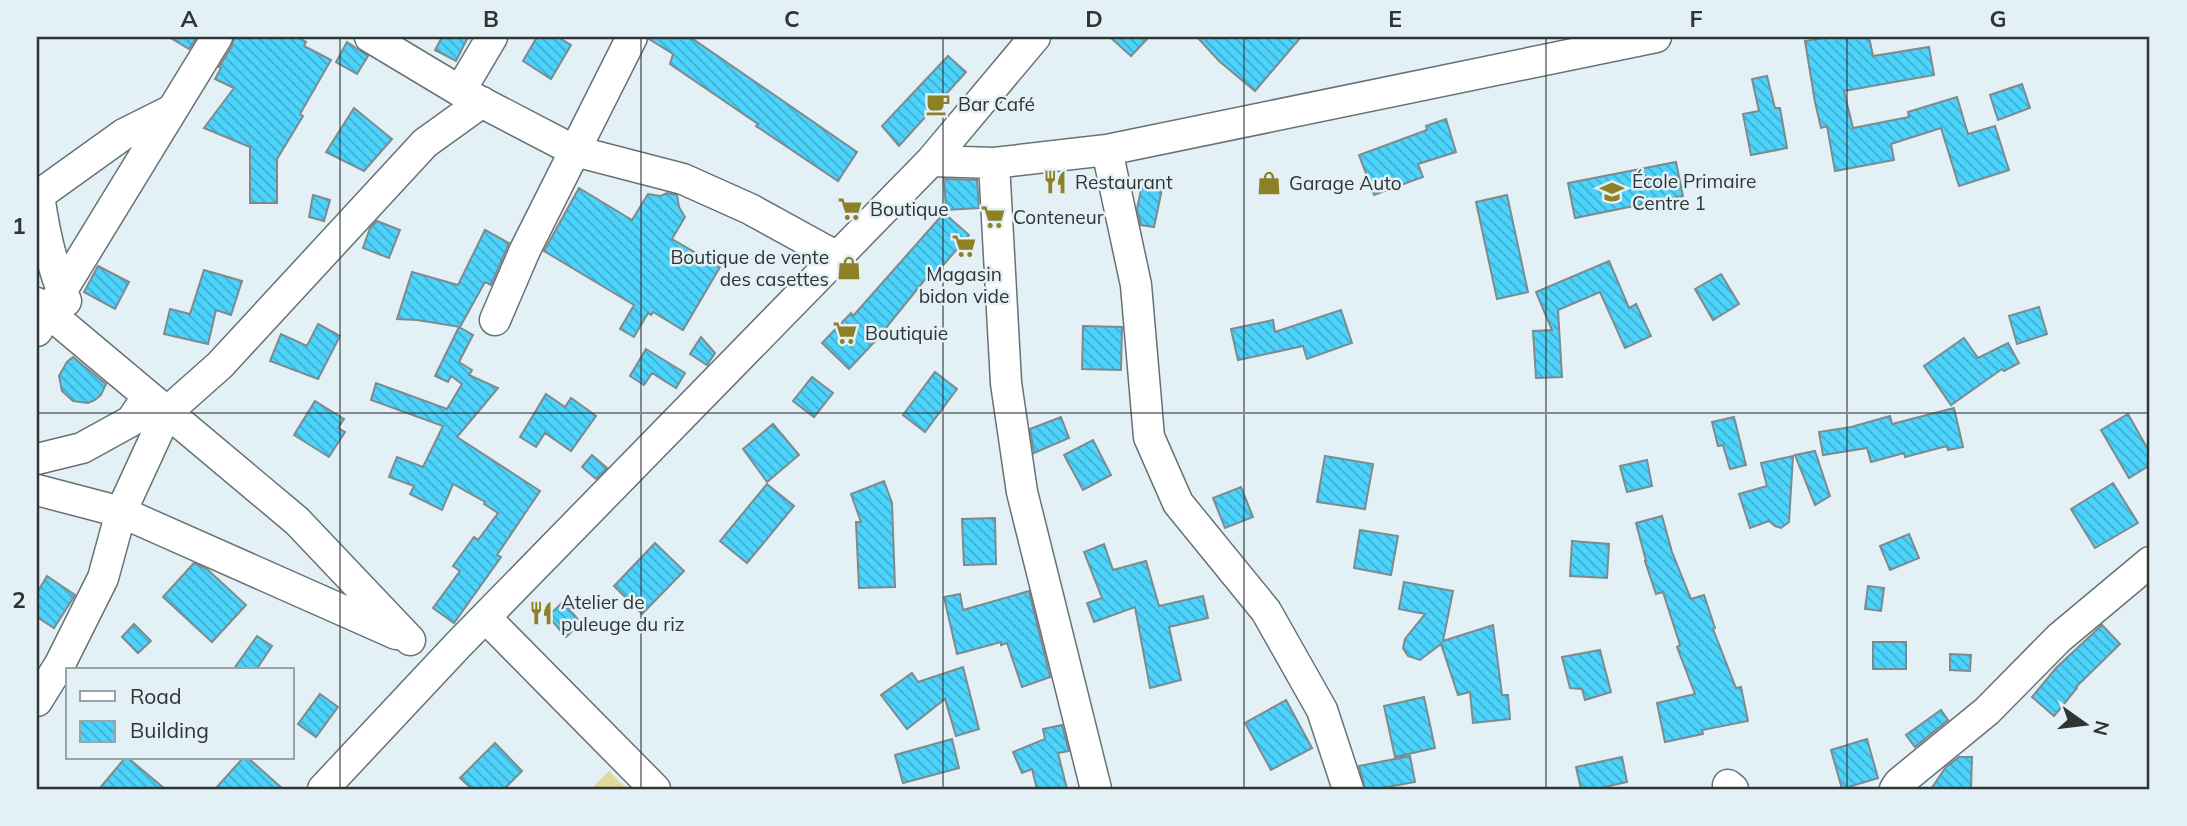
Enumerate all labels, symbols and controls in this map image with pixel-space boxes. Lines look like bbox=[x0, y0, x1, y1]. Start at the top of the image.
text: A bbox=[180, 4, 198, 33]
text: B bbox=[483, 4, 499, 33]
text: C bbox=[784, 4, 800, 33]
text: D bbox=[1085, 4, 1103, 33]
text: E bbox=[1388, 4, 1402, 33]
text: F bbox=[1689, 4, 1703, 33]
text: G bbox=[1989, 4, 2007, 33]
cafe icon: Bar Café bbox=[924, 90, 952, 118]
place label: Bar Café bbox=[958, 92, 1035, 116]
restaurant icon: Restaurant bbox=[1041, 168, 1069, 196]
shop icon: Garage Auto bbox=[1255, 169, 1283, 197]
place label: École Primaire Centre 1 bbox=[1632, 169, 1756, 215]
place label: Restaurant bbox=[1075, 170, 1173, 194]
place label: Garage Auto bbox=[1289, 171, 1402, 195]
school or university icon: École Primaire Centre 1 bbox=[1598, 178, 1626, 206]
supermarket icon: Boutique bbox=[836, 195, 864, 223]
place label: Boutique bbox=[870, 197, 949, 221]
supermarket icon: Conteneur bbox=[979, 203, 1007, 231]
place label: Conteneur bbox=[1013, 205, 1104, 229]
text: 1 bbox=[12, 211, 26, 240]
supermarket icon: Magasin bidon vide bbox=[950, 232, 978, 260]
place label: Boutique de vente des casettes bbox=[670, 245, 829, 291]
shop icon: Boutique de vente des casettes bbox=[835, 254, 863, 282]
place label: Magasin bidon vide bbox=[919, 262, 1009, 308]
supermarket icon: Boutiquie bbox=[831, 319, 859, 347]
place label: Boutiquie bbox=[865, 321, 948, 345]
text: 2 bbox=[12, 585, 26, 614]
place label: Atelier de puleuge du riz bbox=[561, 590, 685, 636]
restaurant icon: Atelier de puleuge du riz bbox=[527, 599, 555, 627]
legend bbox=[66, 668, 294, 760]
text: Road bbox=[130, 683, 181, 709]
north arrow bbox=[2050, 690, 2120, 760]
text: Building bbox=[130, 717, 209, 743]
text: N bbox=[2088, 718, 2115, 738]

